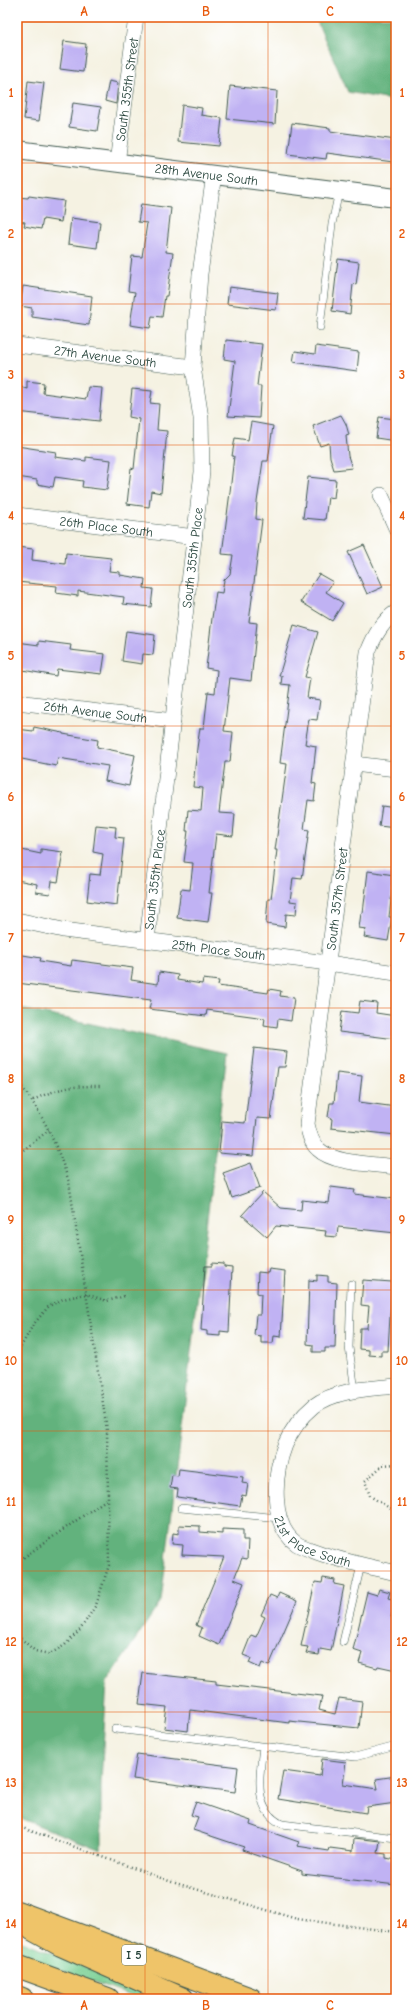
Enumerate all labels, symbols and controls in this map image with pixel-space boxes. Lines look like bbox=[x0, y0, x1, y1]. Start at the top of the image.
text: A bbox=[80, 4, 88, 19]
text: B bbox=[202, 4, 210, 19]
text: C bbox=[326, 4, 334, 19]
street label: South 355th Street bbox=[112, 36, 141, 142]
text: 1 bbox=[8, 85, 14, 100]
text: 1 bbox=[399, 85, 405, 100]
street label: 28th Avenue South bbox=[154, 160, 259, 188]
text: 2 bbox=[8, 226, 14, 241]
text: 2 bbox=[399, 226, 405, 241]
street label: 27th Avenue South bbox=[53, 342, 158, 370]
text: 3 bbox=[8, 367, 14, 382]
text: 3 bbox=[399, 367, 405, 382]
street label: South 355th Place bbox=[179, 506, 205, 609]
text: 4 bbox=[8, 508, 14, 523]
text: 4 bbox=[399, 508, 405, 523]
street label: 26th Place South bbox=[59, 513, 154, 539]
text: 5 bbox=[8, 648, 15, 663]
text: 5 bbox=[399, 648, 406, 663]
street label: 26th Avenue South bbox=[43, 698, 148, 725]
text: 6 bbox=[8, 789, 15, 804]
text: 6 bbox=[399, 789, 406, 804]
street label: South 355th Place bbox=[141, 828, 168, 931]
street label: South 357th Street bbox=[323, 846, 351, 951]
text: 7 bbox=[8, 930, 14, 945]
text: 7 bbox=[399, 930, 405, 945]
street label: 25th Place South bbox=[171, 936, 266, 963]
text: 8 bbox=[8, 1071, 14, 1086]
text: 8 bbox=[399, 1071, 405, 1086]
text: 9 bbox=[8, 1212, 15, 1227]
text: 9 bbox=[399, 1212, 406, 1227]
text: 10 bbox=[5, 1353, 17, 1368]
text: 10 bbox=[396, 1353, 408, 1368]
text: 11 bbox=[6, 1494, 16, 1509]
text: 11 bbox=[397, 1494, 407, 1509]
street label: 21st Place South bbox=[272, 1514, 353, 1570]
text: 12 bbox=[5, 1634, 17, 1649]
text: 12 bbox=[396, 1634, 408, 1649]
text: 13 bbox=[5, 1775, 17, 1790]
text: 13 bbox=[396, 1775, 408, 1790]
text: 14 bbox=[5, 1916, 17, 1931]
text: 14 bbox=[396, 1916, 408, 1931]
road number: I 5 bbox=[122, 1945, 146, 1965]
text: A bbox=[80, 1998, 88, 2013]
text: B bbox=[202, 1998, 210, 2013]
text: C bbox=[326, 1998, 334, 2013]

